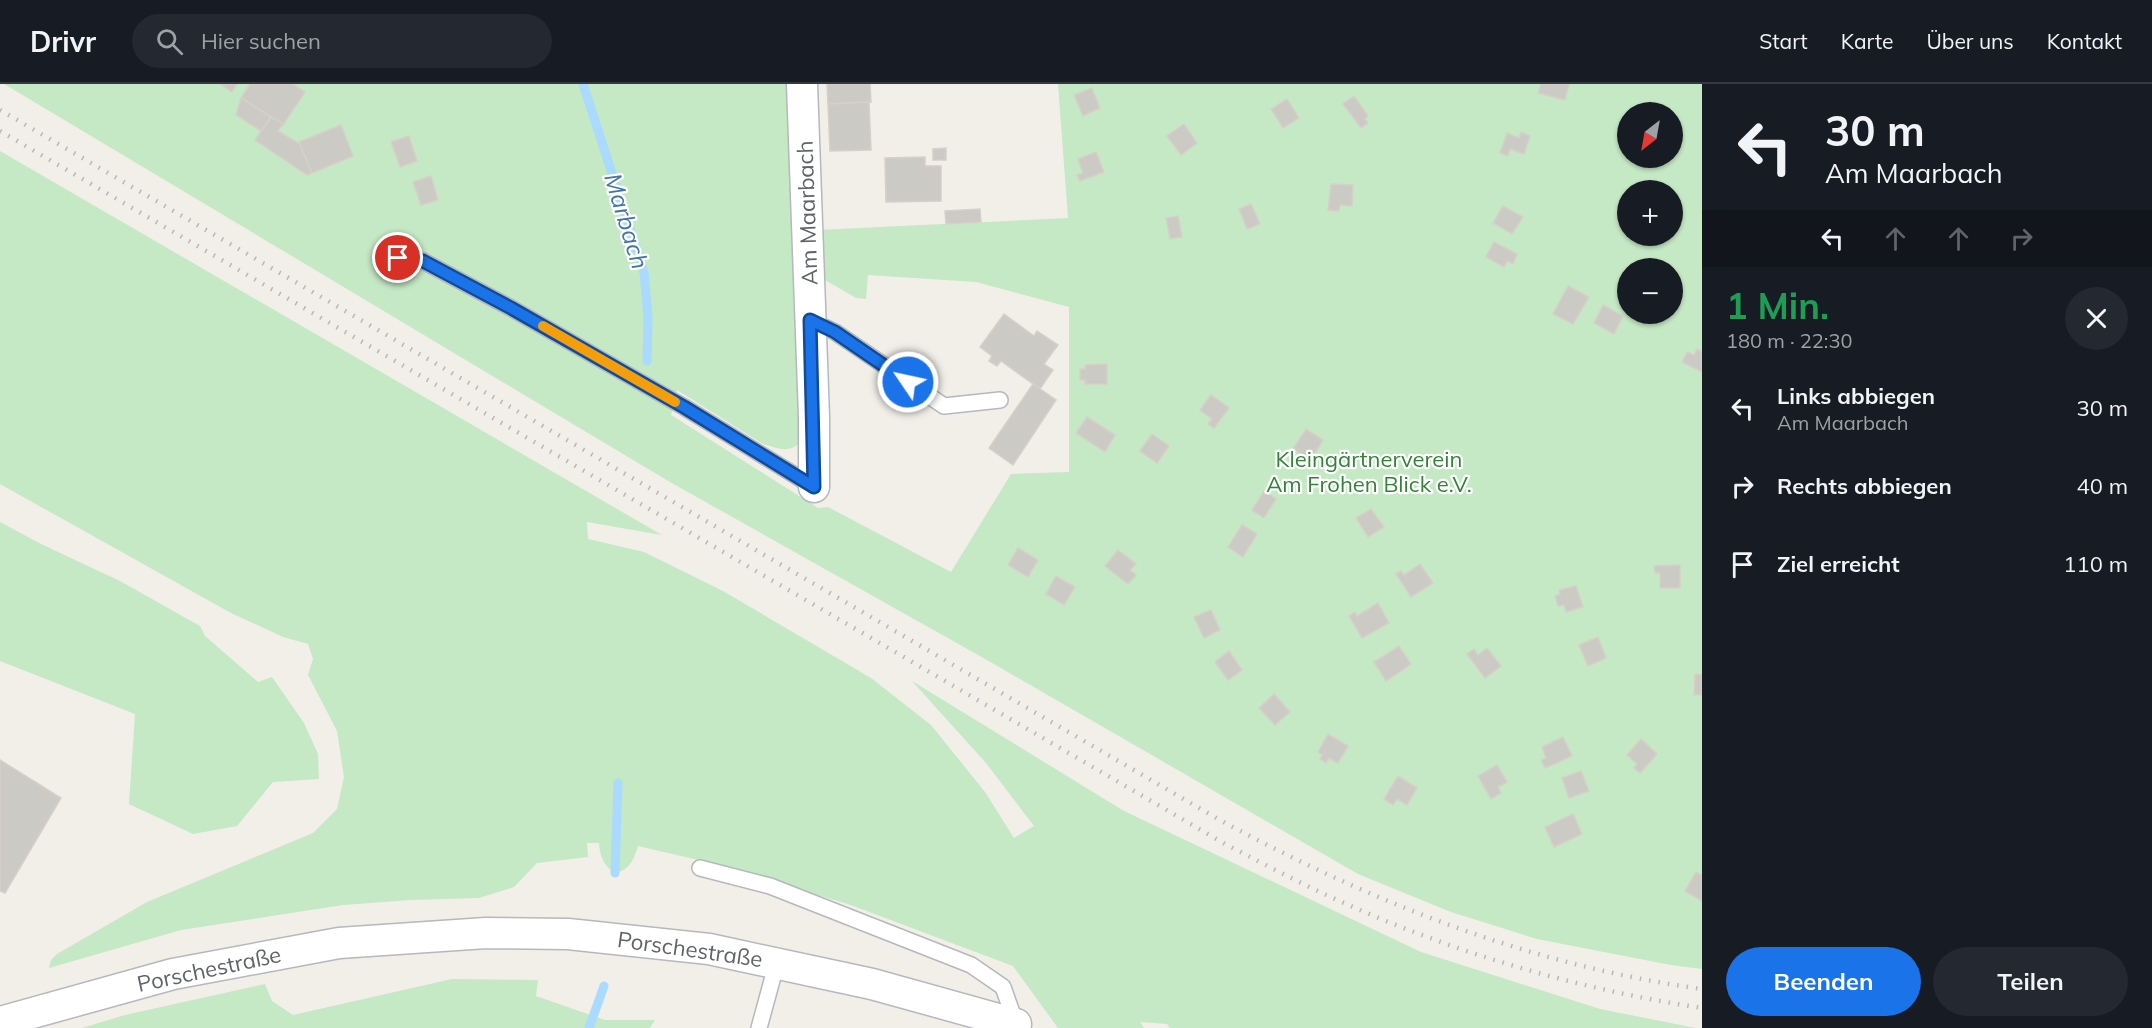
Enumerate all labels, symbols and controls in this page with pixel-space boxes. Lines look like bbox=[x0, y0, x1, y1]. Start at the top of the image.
search box bbox=[132, 14, 552, 68]
text: Drivr bbox=[30, 24, 96, 59]
icon: search bbox=[153, 25, 186, 58]
text: Hier suchen bbox=[201, 27, 321, 55]
text: Start bbox=[1759, 28, 1808, 54]
text: Karte bbox=[1841, 28, 1893, 54]
text: Über uns bbox=[1926, 28, 2014, 54]
text: Kontakt bbox=[2047, 28, 2122, 54]
north arrow bbox=[1617, 102, 1683, 168]
map controls bbox=[1617, 102, 1683, 324]
text: 30 m bbox=[1825, 104, 1925, 157]
icon: left bbox=[1726, 108, 1804, 186]
street label: Am Maarbach bbox=[790, 140, 824, 286]
text: Am Maarbach bbox=[1825, 156, 2003, 190]
water label: Marbach bbox=[598, 170, 656, 272]
button: + bbox=[1617, 180, 1683, 246]
icon: left bbox=[1816, 222, 1849, 255]
icon: ahead bbox=[1879, 222, 1912, 255]
icon: ahead bbox=[1942, 222, 1975, 255]
icon: right bbox=[2005, 222, 2038, 255]
pin bbox=[372, 232, 423, 283]
icon: arrive bbox=[381, 241, 414, 274]
button: − bbox=[1617, 258, 1683, 324]
text: 1 Min. bbox=[1726, 283, 1829, 328]
button: close bbox=[2065, 287, 2128, 350]
text: 180 m · 22:30 bbox=[1726, 328, 1852, 353]
position arrow bbox=[876, 350, 940, 414]
text: Links abbiegen bbox=[1777, 382, 1935, 410]
icon: left bbox=[1726, 392, 1759, 425]
text: 30 m bbox=[2077, 394, 2128, 422]
text: Am Maarbach bbox=[1777, 410, 1909, 435]
park label: Kleingärtnerverein Am Frohen Blick e.V. bbox=[1266, 445, 1472, 498]
icon: right bbox=[1726, 470, 1759, 503]
text: Rechts abbiegen bbox=[1777, 472, 1952, 500]
text: 40 m bbox=[2077, 472, 2128, 500]
icon: arrive bbox=[1726, 548, 1759, 581]
text: Ziel erreicht bbox=[1777, 550, 1900, 578]
text: 110 m bbox=[2063, 550, 2128, 578]
street label: Porschestraße bbox=[616, 925, 764, 973]
street label: Porschestraße bbox=[134, 940, 284, 998]
button: Beenden bbox=[1726, 947, 1921, 1016]
button: Teilen bbox=[1933, 947, 2128, 1016]

